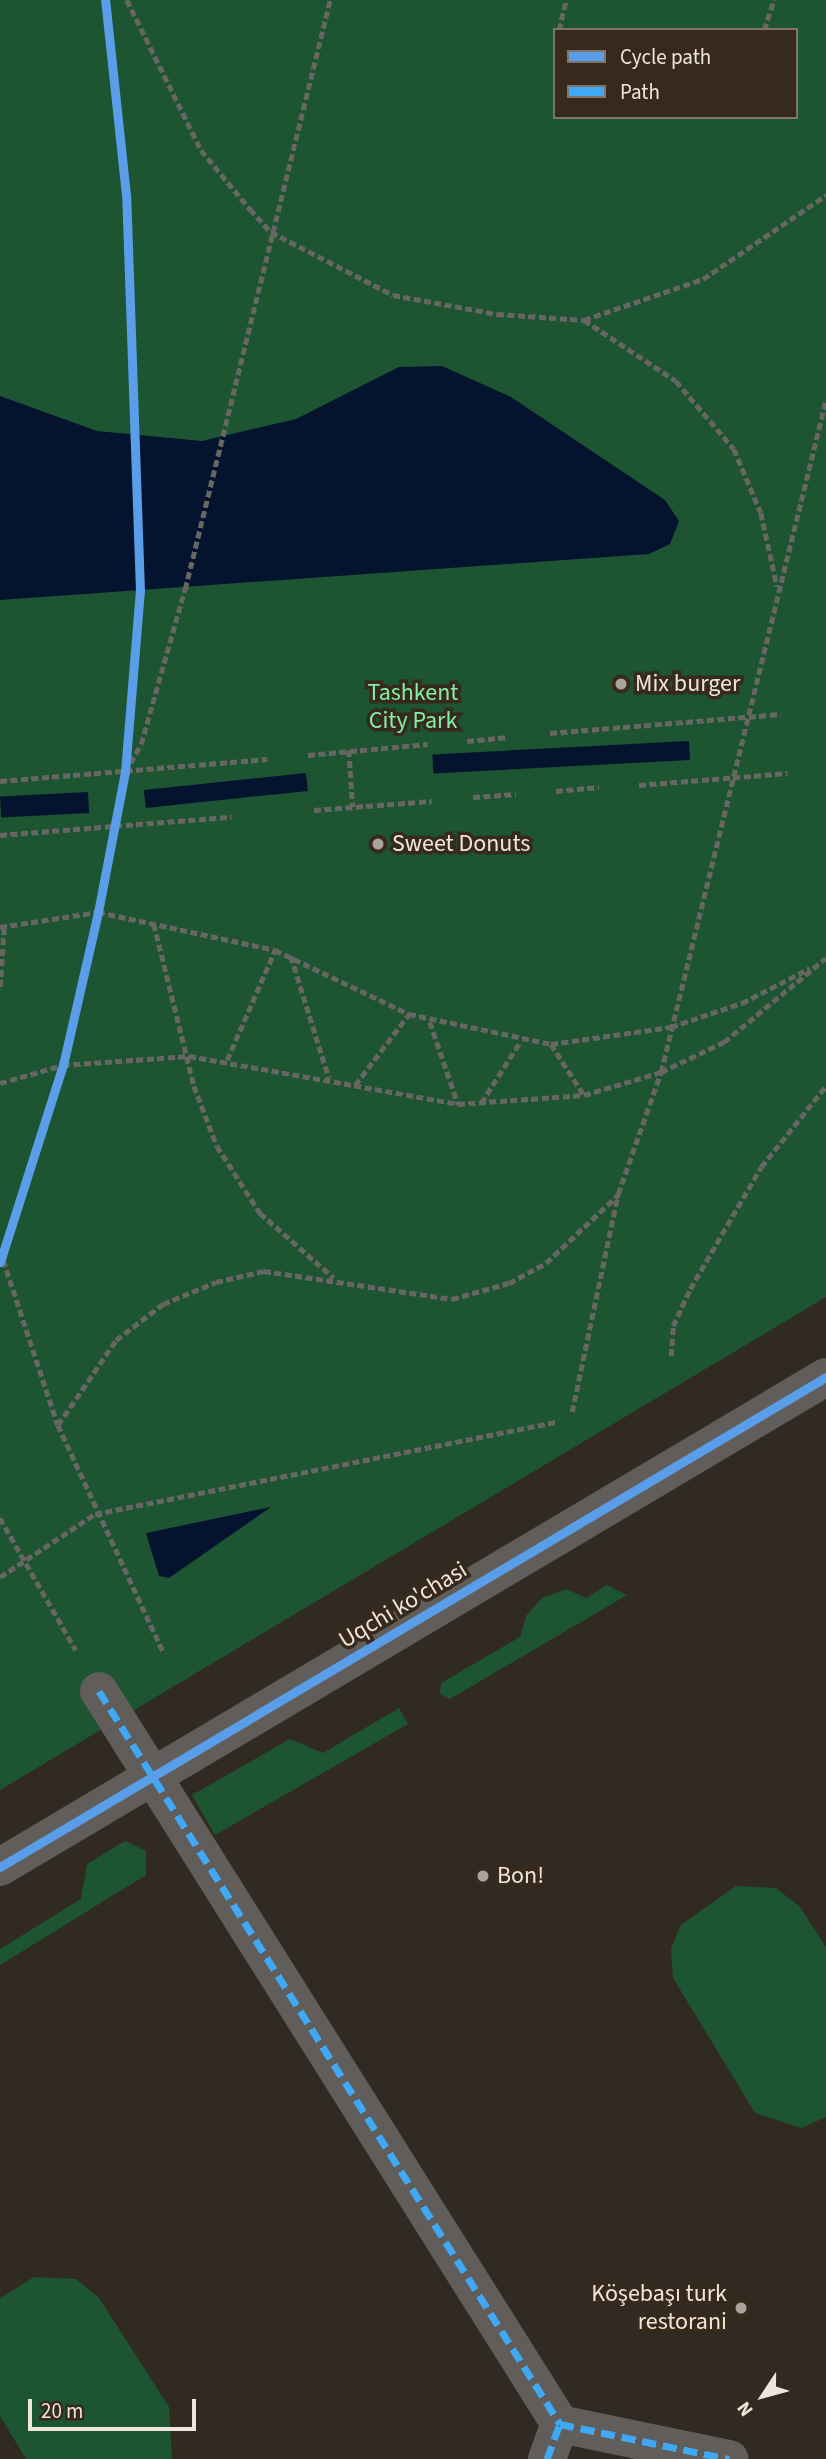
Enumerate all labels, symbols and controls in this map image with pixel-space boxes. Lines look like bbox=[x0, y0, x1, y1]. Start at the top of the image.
legend bbox=[553, 28, 798, 119]
text: Cycle path bbox=[620, 42, 711, 72]
text: Path bbox=[620, 77, 660, 107]
place label: Mix burger bbox=[635, 670, 740, 698]
marker: Mix burger bbox=[613, 676, 629, 692]
park label: Tashkent City Park bbox=[368, 679, 458, 735]
place label: Sweet Donuts bbox=[392, 830, 530, 858]
marker: Sweet Donuts bbox=[370, 836, 386, 852]
street label: Uqchi ko'chasi bbox=[334, 1555, 472, 1655]
place label: Bon! bbox=[497, 1862, 544, 1890]
marker: Bon! bbox=[475, 1868, 491, 1884]
place label: Köşebaşı turk restorani bbox=[591, 2280, 727, 2336]
marker: Köşebaşı turk restorani bbox=[733, 2300, 749, 2316]
north arrow bbox=[728, 2361, 798, 2431]
scale bar bbox=[32, 2386, 200, 2430]
text: 20 m bbox=[41, 2396, 83, 2426]
text: N bbox=[731, 2396, 760, 2422]

